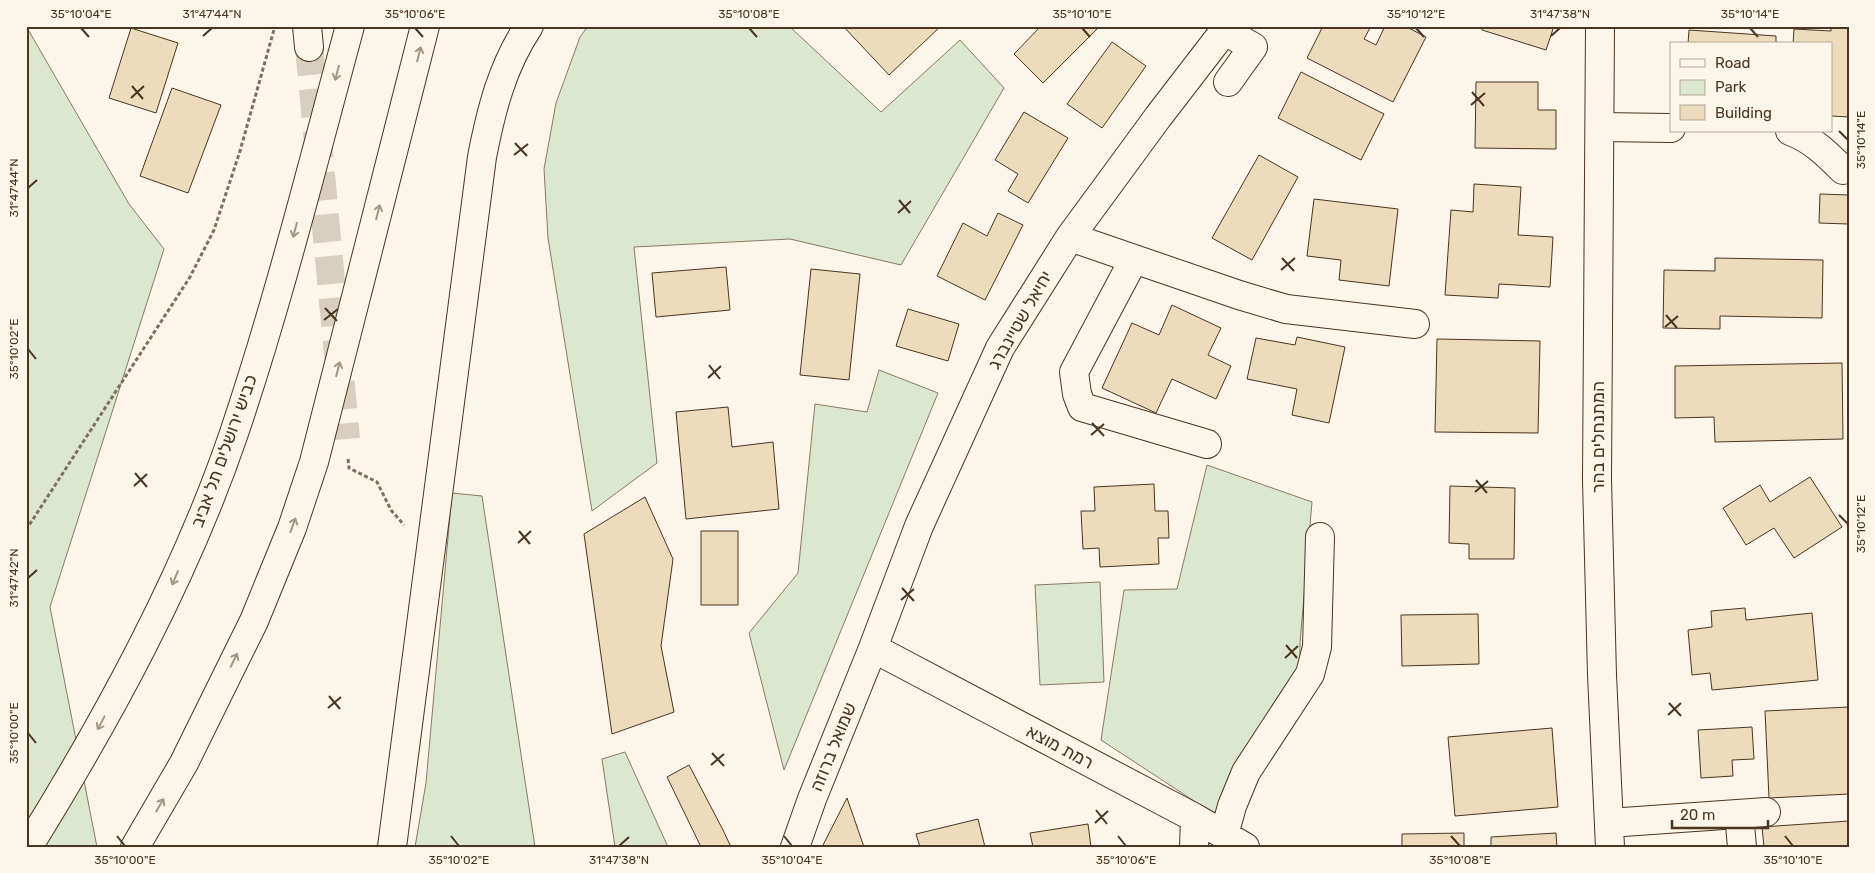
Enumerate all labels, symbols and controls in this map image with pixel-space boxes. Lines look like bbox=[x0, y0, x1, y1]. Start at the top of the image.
text: 35°10'04"E bbox=[51, 7, 111, 21]
text: 31°47'44"N bbox=[182, 7, 242, 21]
text: 35°10'06"E bbox=[385, 7, 445, 21]
text: 35°10'08"E bbox=[718, 7, 780, 21]
text: 35°10'10"E bbox=[1053, 7, 1111, 21]
text: 35°10'12"E bbox=[1387, 7, 1445, 21]
text: 31°47'38"N bbox=[1530, 7, 1590, 21]
text: 35°10'14"E bbox=[1721, 7, 1779, 21]
legend bbox=[1670, 42, 1832, 132]
one-way arrow bbox=[414, 47, 424, 63]
text: Road bbox=[1715, 54, 1751, 72]
one-way arrow bbox=[332, 65, 341, 81]
text: Park bbox=[1715, 78, 1746, 96]
text: Building bbox=[1715, 104, 1772, 122]
text: 35°10'14"E bbox=[1854, 111, 1868, 169]
text: 31°47'44"N bbox=[7, 158, 21, 218]
one-way arrow bbox=[374, 204, 384, 220]
one-way arrow bbox=[289, 222, 299, 238]
street label: יחיאל שטיינברג bbox=[983, 267, 1057, 373]
text: 35°10'02"E bbox=[7, 319, 21, 379]
one-way arrow bbox=[334, 362, 343, 378]
street label: כביש ירושלים תל אביב bbox=[186, 371, 262, 531]
street label: המתנחלים בהר bbox=[1587, 381, 1609, 493]
text: 35°10'12"E bbox=[1854, 495, 1868, 553]
one-way arrow bbox=[289, 518, 298, 533]
text: 31°47'42"N bbox=[7, 549, 21, 607]
one-way arrow bbox=[170, 570, 180, 585]
one-way arrow bbox=[230, 653, 240, 668]
street label: שמואל ברוזה bbox=[805, 699, 861, 795]
text: 35°10'00"E bbox=[7, 702, 21, 764]
one-way arrow bbox=[96, 715, 106, 730]
street label: רמת מוצא bbox=[1023, 720, 1097, 774]
one-way arrow bbox=[155, 797, 165, 812]
scale bar bbox=[1672, 798, 1769, 830]
text: 20 m bbox=[1680, 806, 1715, 824]
text: 35°10'00"E bbox=[94, 853, 156, 867]
text: 35°10'02"E bbox=[429, 853, 489, 867]
text: 31°47'38"N bbox=[589, 853, 649, 867]
text: 35°10'04"E bbox=[762, 853, 822, 867]
text: 35°10'06"E bbox=[1096, 853, 1156, 867]
text: 35°10'08"E bbox=[1429, 853, 1491, 867]
text: 35°10'10"E bbox=[1764, 853, 1822, 867]

